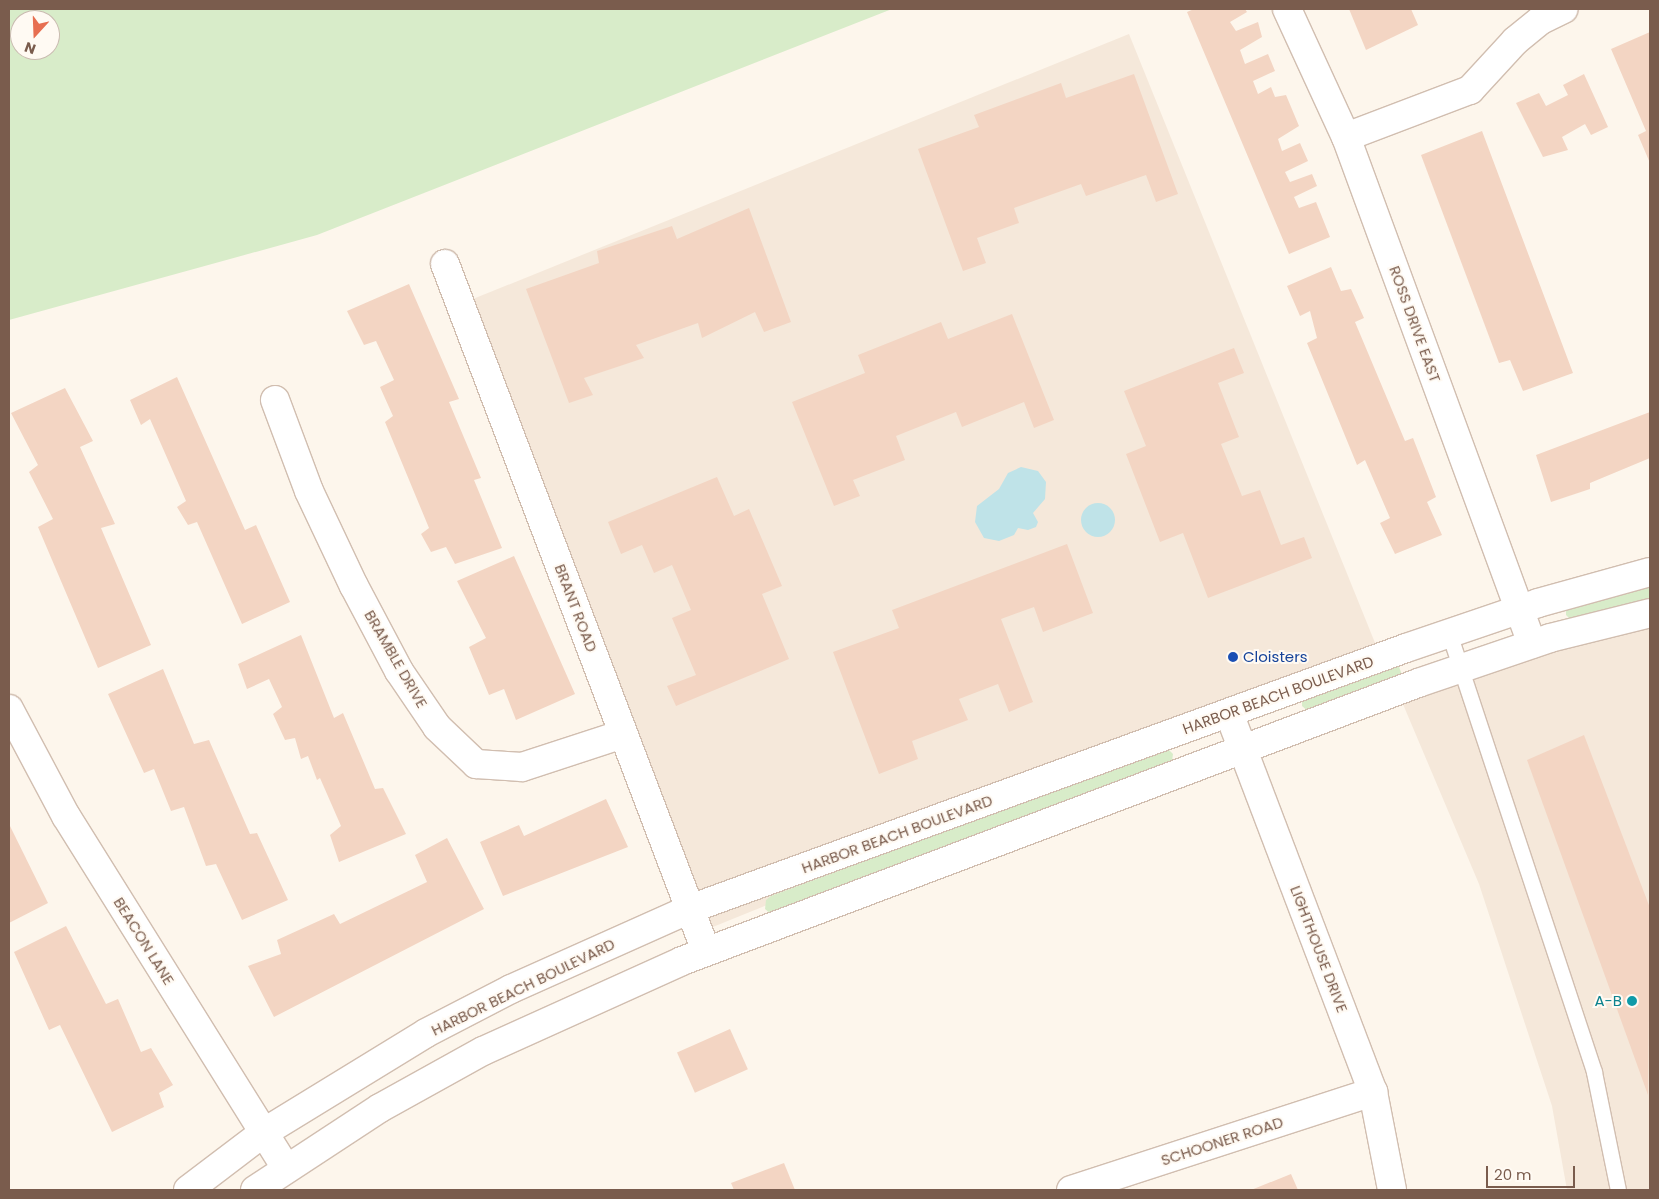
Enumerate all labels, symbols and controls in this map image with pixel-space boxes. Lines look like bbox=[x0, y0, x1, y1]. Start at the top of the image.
north arrow bbox=[10, 10, 60, 60]
text: N bbox=[22, 37, 39, 59]
street label: ROSS DRIVE EAST bbox=[1386, 263, 1444, 385]
street label: BRANT ROAD bbox=[551, 561, 601, 655]
street label: BRAMBLE DRIVE bbox=[361, 607, 431, 711]
place label: Cloisters bbox=[1243, 648, 1308, 666]
marker: Cloisters bbox=[1227, 651, 1239, 663]
street label: HARBOR BEACH BOULEVARD bbox=[1180, 652, 1376, 738]
street label: HARBOR BEACH BOULEVARD bbox=[799, 791, 995, 877]
street label: LIGHTHOUSE DRIVE bbox=[1287, 883, 1351, 1015]
street label: BEACON LANE bbox=[110, 894, 178, 988]
street label: HARBOR BEACH BOULEVARD bbox=[428, 935, 618, 1039]
place label: A-B bbox=[1594, 992, 1622, 1010]
marker: A-B bbox=[1626, 995, 1638, 1007]
street label: SCHOONER ROAD bbox=[1159, 1113, 1285, 1169]
scale bar bbox=[1489, 1156, 1578, 1188]
text: 20 m bbox=[1494, 1164, 1532, 1185]

